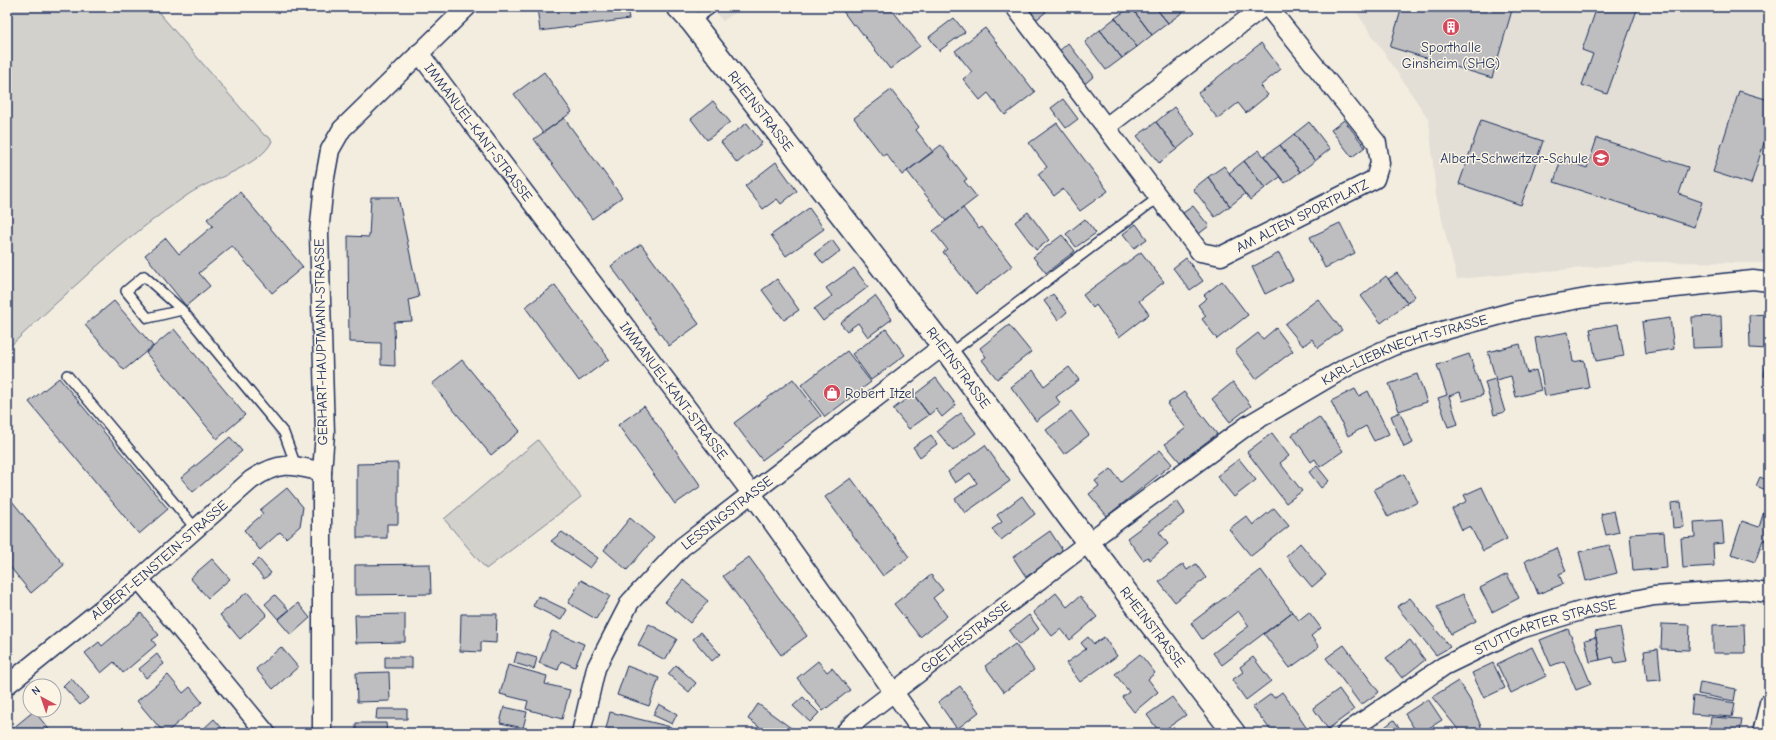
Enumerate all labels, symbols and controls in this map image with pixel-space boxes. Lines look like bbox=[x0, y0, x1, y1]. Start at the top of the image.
building icon: Sporthalle Ginsheim (SHG) bbox=[1441, 17, 1461, 37]
place label: Sporthalle Ginsheim (SHG) bbox=[1402, 39, 1500, 72]
street label: IMMANUEL-KANT-STRASSE bbox=[421, 60, 536, 204]
street label: RHEINSTRASSE bbox=[724, 67, 797, 155]
school or university icon: Albert-Schweitzer-Schule bbox=[1591, 148, 1611, 168]
place label: Albert-Schweitzer-Schule bbox=[1440, 150, 1588, 167]
street label: AM ALTEN SPORTPLATZ bbox=[1233, 175, 1371, 256]
street label: GERHART-HAUPTMANN-STRASSE bbox=[311, 238, 331, 446]
street label: KARL-LIEBKNECHT-STRASSE bbox=[1318, 310, 1489, 389]
street label: IMMANUEL-KANT-STRASSE bbox=[616, 318, 731, 463]
street label: RHEINSTRASSE bbox=[923, 323, 994, 412]
shop icon: Robert Itzel bbox=[822, 383, 842, 403]
place label: Robert Itzel bbox=[845, 385, 915, 402]
street label: LESSINGSTRASSE bbox=[677, 472, 776, 553]
street label: ALBERT-EINSTEIN-STRASSE bbox=[87, 496, 231, 623]
street label: RHEINSTRASSE bbox=[1117, 583, 1189, 671]
street label: STUTTGARTER STRASSE bbox=[1471, 595, 1618, 659]
street label: GOETHESTRASSE bbox=[917, 597, 1014, 677]
north arrow bbox=[22, 678, 62, 718]
text: N bbox=[29, 683, 43, 698]

